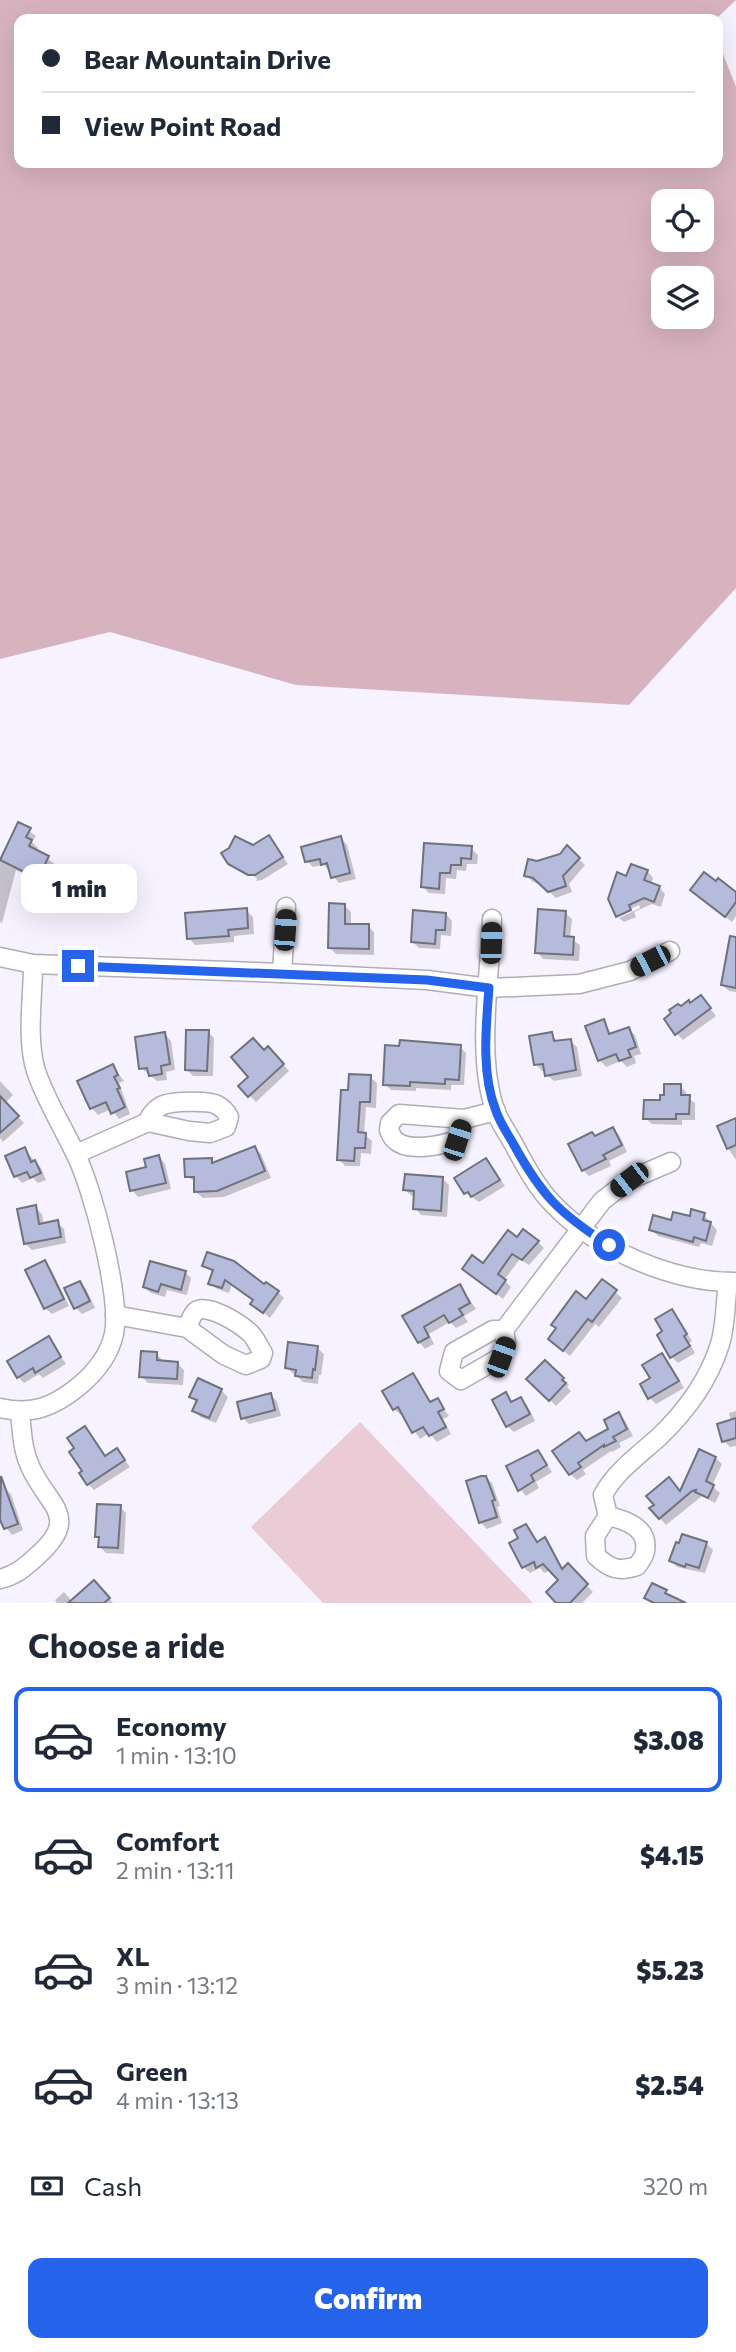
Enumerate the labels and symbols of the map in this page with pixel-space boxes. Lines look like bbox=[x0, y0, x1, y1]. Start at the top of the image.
callout: 1 min bbox=[20, 864, 136, 914]
car bbox=[274, 908, 297, 952]
car bbox=[480, 922, 503, 964]
car bbox=[627, 942, 674, 980]
route end bbox=[62, 950, 94, 982]
car bbox=[441, 1117, 474, 1163]
car bbox=[606, 1159, 653, 1201]
route start bbox=[593, 1229, 625, 1261]
car bbox=[484, 1334, 519, 1380]

